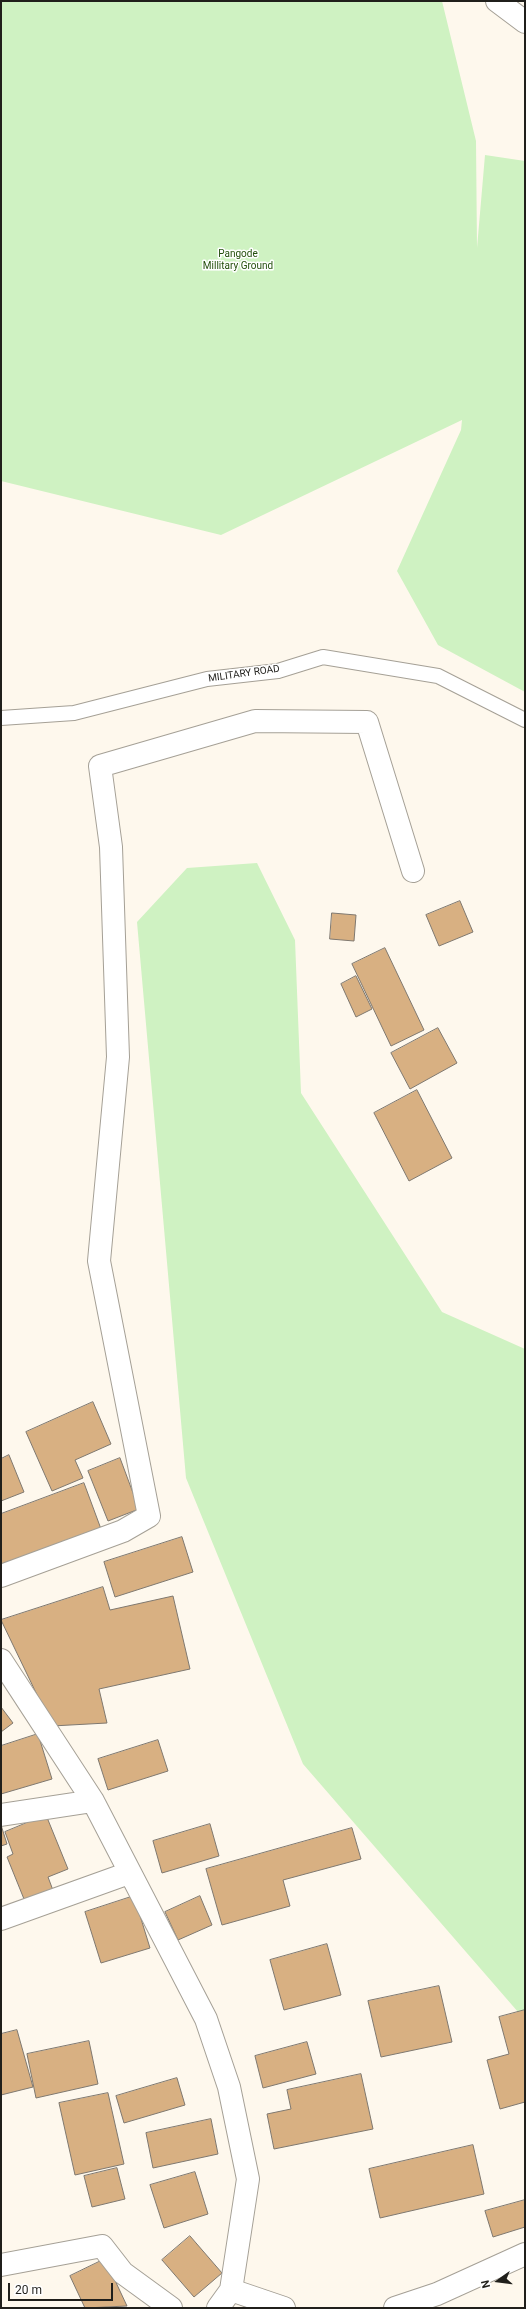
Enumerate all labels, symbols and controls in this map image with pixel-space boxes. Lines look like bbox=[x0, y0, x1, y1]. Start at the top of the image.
park label: Pangode Millitary Ground bbox=[203, 248, 273, 272]
street label: MILITARY ROAD bbox=[208, 663, 280, 685]
north arrow bbox=[478, 2261, 518, 2301]
scale bar bbox=[10, 2275, 115, 2301]
text: N bbox=[479, 2279, 493, 2289]
text: 20 m bbox=[15, 2283, 42, 2297]

